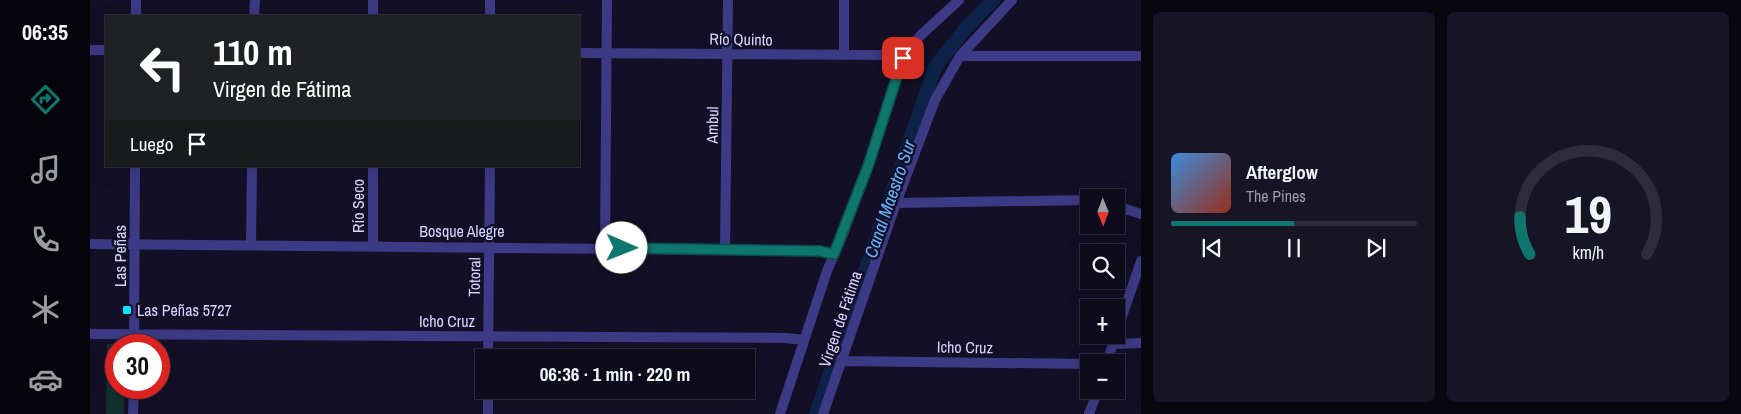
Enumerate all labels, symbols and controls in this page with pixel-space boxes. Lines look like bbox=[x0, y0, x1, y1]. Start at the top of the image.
text: 06:35 bbox=[22, 17, 68, 47]
street label: Río Quinto bbox=[709, 27, 773, 51]
text: 110 m bbox=[213, 29, 293, 76]
icon: left bbox=[130, 35, 195, 100]
pin bbox=[882, 37, 924, 79]
icon: arrive bbox=[889, 44, 917, 72]
text: Virgen de Fátima bbox=[213, 74, 351, 104]
icon: directions bbox=[28, 82, 63, 117]
street label: Ambul bbox=[701, 106, 723, 145]
icon: arrive bbox=[183, 130, 211, 158]
text: Luego bbox=[130, 131, 173, 157]
water label: Canal Maestro Sur bbox=[858, 136, 922, 261]
icon: music bbox=[28, 152, 63, 187]
text: Afterglow bbox=[1246, 159, 1318, 185]
street label: Río Seco bbox=[347, 179, 369, 233]
text: 19 bbox=[1564, 179, 1612, 249]
text: The Pines bbox=[1246, 185, 1306, 207]
north arrow bbox=[1080, 189, 1125, 234]
map controls bbox=[1080, 189, 1125, 399]
street label: Bosque Alegre bbox=[419, 220, 505, 242]
position arrow bbox=[595, 221, 647, 273]
icon: phone bbox=[28, 222, 63, 257]
street label: Las Peñas bbox=[109, 225, 131, 287]
icon: previous bbox=[1198, 234, 1226, 262]
icon: pause bbox=[1280, 234, 1308, 262]
icon: next bbox=[1362, 234, 1390, 262]
text: km/h bbox=[1572, 241, 1604, 265]
button: search bbox=[1080, 244, 1125, 289]
street label: Totoral bbox=[463, 257, 485, 297]
street label: Virgen de Fátima bbox=[813, 267, 867, 370]
icon: climate bbox=[28, 292, 63, 327]
place label: Las Peñas 5727 bbox=[137, 299, 232, 321]
button: + bbox=[1080, 299, 1125, 344]
marker: Las Peñas 5727 bbox=[121, 304, 133, 316]
street label: Icho Cruz bbox=[419, 310, 476, 332]
speed limit sign: 30 bbox=[105, 334, 170, 399]
street label: Icho Cruz bbox=[937, 336, 994, 358]
button: − bbox=[1080, 354, 1125, 399]
text: 06:36 · 1 min · 220 m bbox=[540, 361, 690, 387]
icon: car bbox=[28, 362, 63, 397]

